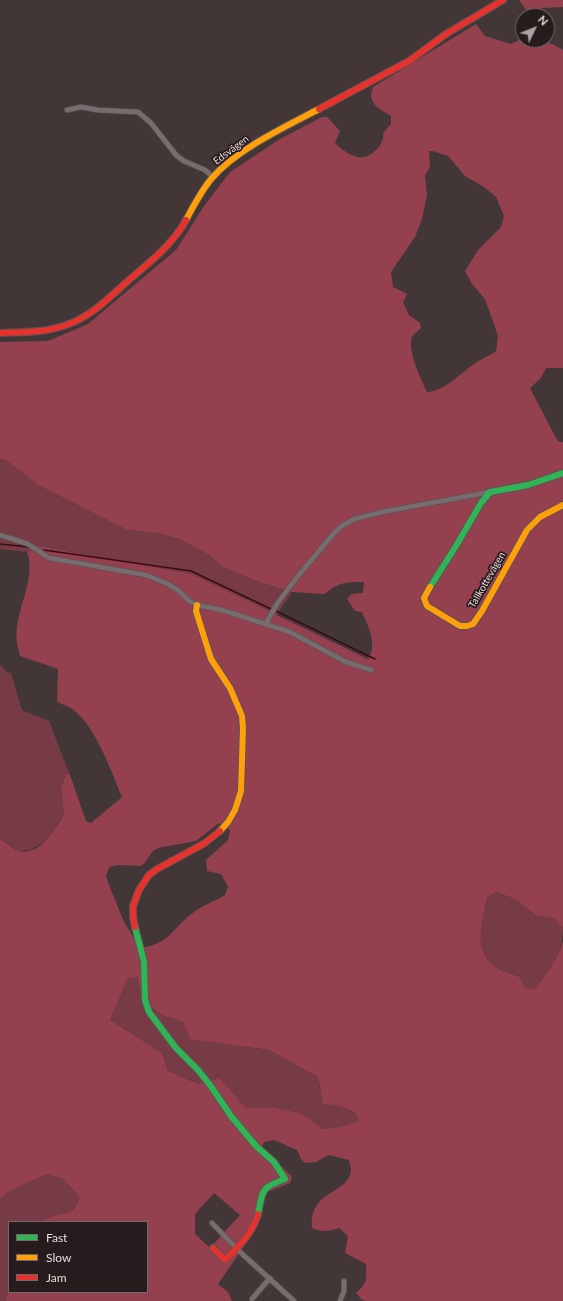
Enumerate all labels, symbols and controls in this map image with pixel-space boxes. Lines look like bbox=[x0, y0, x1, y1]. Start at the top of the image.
north arrow bbox=[515, 8, 555, 48]
text: N bbox=[536, 13, 551, 28]
street label: Edsvägen bbox=[211, 133, 251, 167]
street label: Tallkottevägen bbox=[466, 550, 508, 610]
legend bbox=[8, 1221, 148, 1293]
text: Fast bbox=[46, 1230, 67, 1245]
text: Slow bbox=[46, 1250, 71, 1265]
text: Jam bbox=[46, 1270, 67, 1285]

